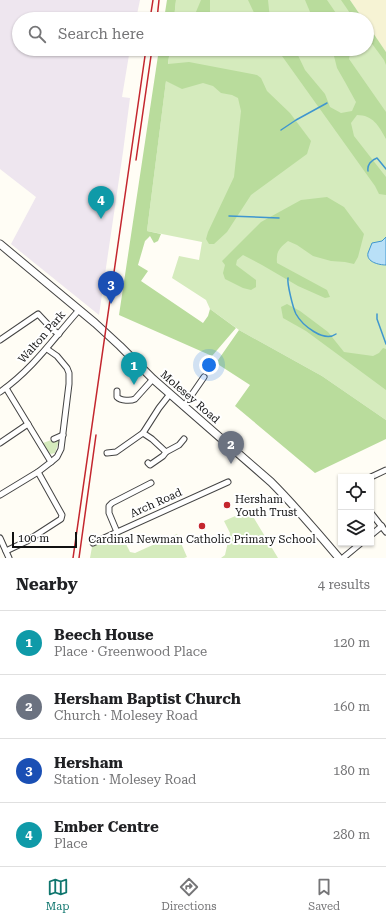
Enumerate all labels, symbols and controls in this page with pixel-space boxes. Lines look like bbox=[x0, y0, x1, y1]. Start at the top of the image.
search box bbox=[12, 12, 374, 56]
icon: search bbox=[26, 23, 48, 45]
text: Search here bbox=[58, 25, 144, 43]
pin: 4 bbox=[88, 186, 114, 219]
pin: 3 bbox=[98, 271, 124, 304]
street label: Walton Park bbox=[16, 308, 68, 366]
pin: 1 bbox=[121, 352, 147, 385]
your location bbox=[199, 355, 219, 375]
street label: Molesey Road bbox=[158, 368, 222, 426]
pin: 2 bbox=[218, 431, 244, 464]
map controls bbox=[338, 474, 374, 546]
button: locate bbox=[338, 474, 374, 510]
street label: Arch Road bbox=[128, 486, 184, 520]
place label: Hersham Youth Trust bbox=[235, 493, 297, 519]
marker: Hersham Youth Trust bbox=[222, 500, 232, 510]
button: layers bbox=[338, 510, 374, 546]
marker: Cardinal Newman Catholic Primary School bbox=[197, 521, 207, 531]
scale bar bbox=[12, 530, 77, 549]
text: 100 m bbox=[18, 532, 49, 545]
place label: Cardinal Newman Catholic Primary School bbox=[88, 533, 316, 546]
text: Nearby bbox=[16, 574, 78, 594]
text: 4 results bbox=[318, 577, 370, 592]
text: Beech House bbox=[54, 626, 153, 644]
text: 1 bbox=[25, 635, 33, 650]
text: 120 m bbox=[333, 635, 370, 650]
text: Place · Greenwood Place bbox=[54, 644, 207, 659]
text: Hersham Baptist Church bbox=[54, 690, 241, 708]
text: 2 bbox=[25, 699, 33, 714]
text: 160 m bbox=[333, 699, 370, 714]
text: Church · Molesey Road bbox=[54, 708, 198, 723]
text: Hersham bbox=[54, 754, 123, 772]
text: 3 bbox=[25, 763, 33, 778]
text: 180 m bbox=[333, 763, 370, 778]
text: Station · Molesey Road bbox=[54, 772, 196, 787]
text: Ember Centre bbox=[54, 818, 159, 836]
text: 4 bbox=[25, 827, 33, 842]
text: 280 m bbox=[333, 827, 370, 842]
text: Place bbox=[54, 836, 88, 851]
tab: Map bbox=[46, 876, 69, 913]
tab: Directions bbox=[161, 876, 216, 913]
tab: Saved bbox=[308, 876, 340, 913]

